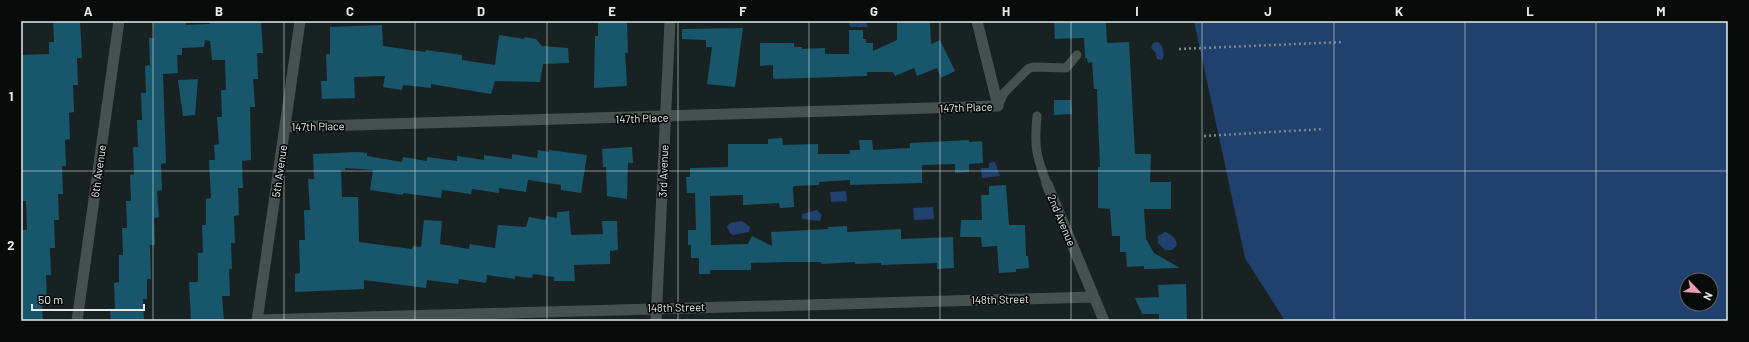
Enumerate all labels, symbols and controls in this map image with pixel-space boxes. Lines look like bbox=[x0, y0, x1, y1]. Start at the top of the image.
text: A bbox=[84, 3, 93, 19]
text: B bbox=[215, 3, 223, 19]
text: C bbox=[346, 3, 354, 19]
text: D bbox=[477, 3, 485, 19]
text: E bbox=[608, 3, 616, 19]
text: F bbox=[739, 3, 747, 19]
text: G bbox=[870, 3, 878, 19]
text: H bbox=[1002, 3, 1010, 19]
text: I bbox=[1135, 3, 1139, 19]
text: J bbox=[1264, 3, 1272, 19]
text: K bbox=[1395, 3, 1403, 19]
text: L bbox=[1526, 3, 1534, 19]
text: M bbox=[1656, 3, 1666, 19]
text: 1 bbox=[9, 88, 13, 104]
street label: 147th Place bbox=[939, 100, 993, 114]
street label: 147th Place bbox=[615, 111, 669, 125]
street label: 147th Place bbox=[291, 119, 345, 133]
street label: 6th Avenue bbox=[88, 144, 108, 198]
street label: 5th Avenue bbox=[269, 144, 289, 198]
street label: 3rd Avenue bbox=[656, 144, 670, 198]
street label: 2nd Avenue bbox=[1045, 192, 1079, 248]
text: 2 bbox=[7, 237, 15, 253]
north arrow bbox=[1679, 272, 1719, 312]
scale bar bbox=[32, 286, 144, 312]
text: N bbox=[1701, 290, 1716, 303]
text: 50 m bbox=[38, 292, 63, 306]
street label: 148th Street bbox=[971, 292, 1029, 306]
street label: 148th Street bbox=[647, 300, 705, 314]

